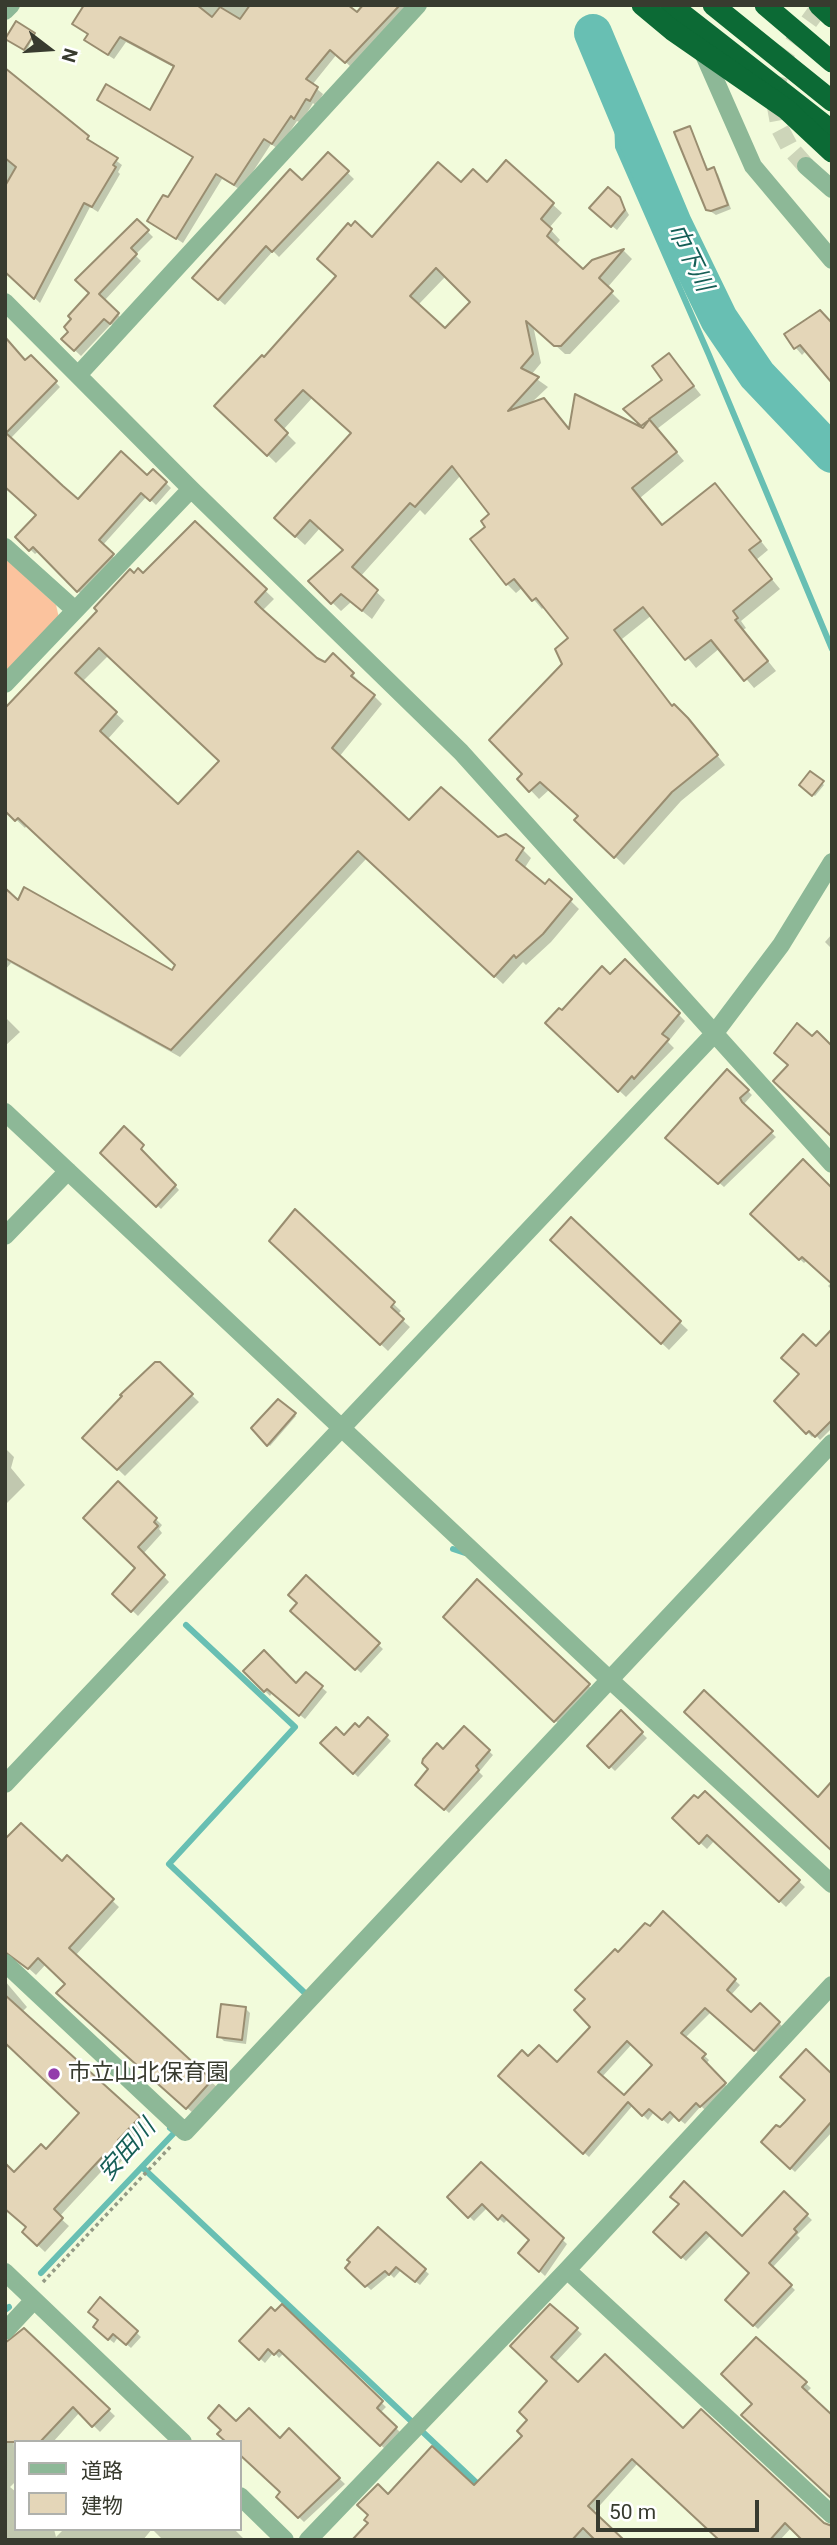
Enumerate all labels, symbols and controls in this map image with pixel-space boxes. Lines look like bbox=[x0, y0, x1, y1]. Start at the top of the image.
north arrow bbox=[14, 14, 84, 84]
text: N bbox=[57, 46, 83, 65]
water label: 巾下川 bbox=[660, 219, 718, 297]
place label: 市立山北保育園 bbox=[68, 2060, 229, 2088]
marker: 市立山北保育園 bbox=[46, 2066, 62, 2082]
water label: 安田川 bbox=[94, 2114, 162, 2188]
legend bbox=[14, 2440, 242, 2531]
text: 道路 bbox=[81, 2459, 123, 2483]
scale bar bbox=[599, 2486, 762, 2530]
text: 建物 bbox=[81, 2494, 123, 2518]
text: 50 m bbox=[609, 2500, 656, 2524]

